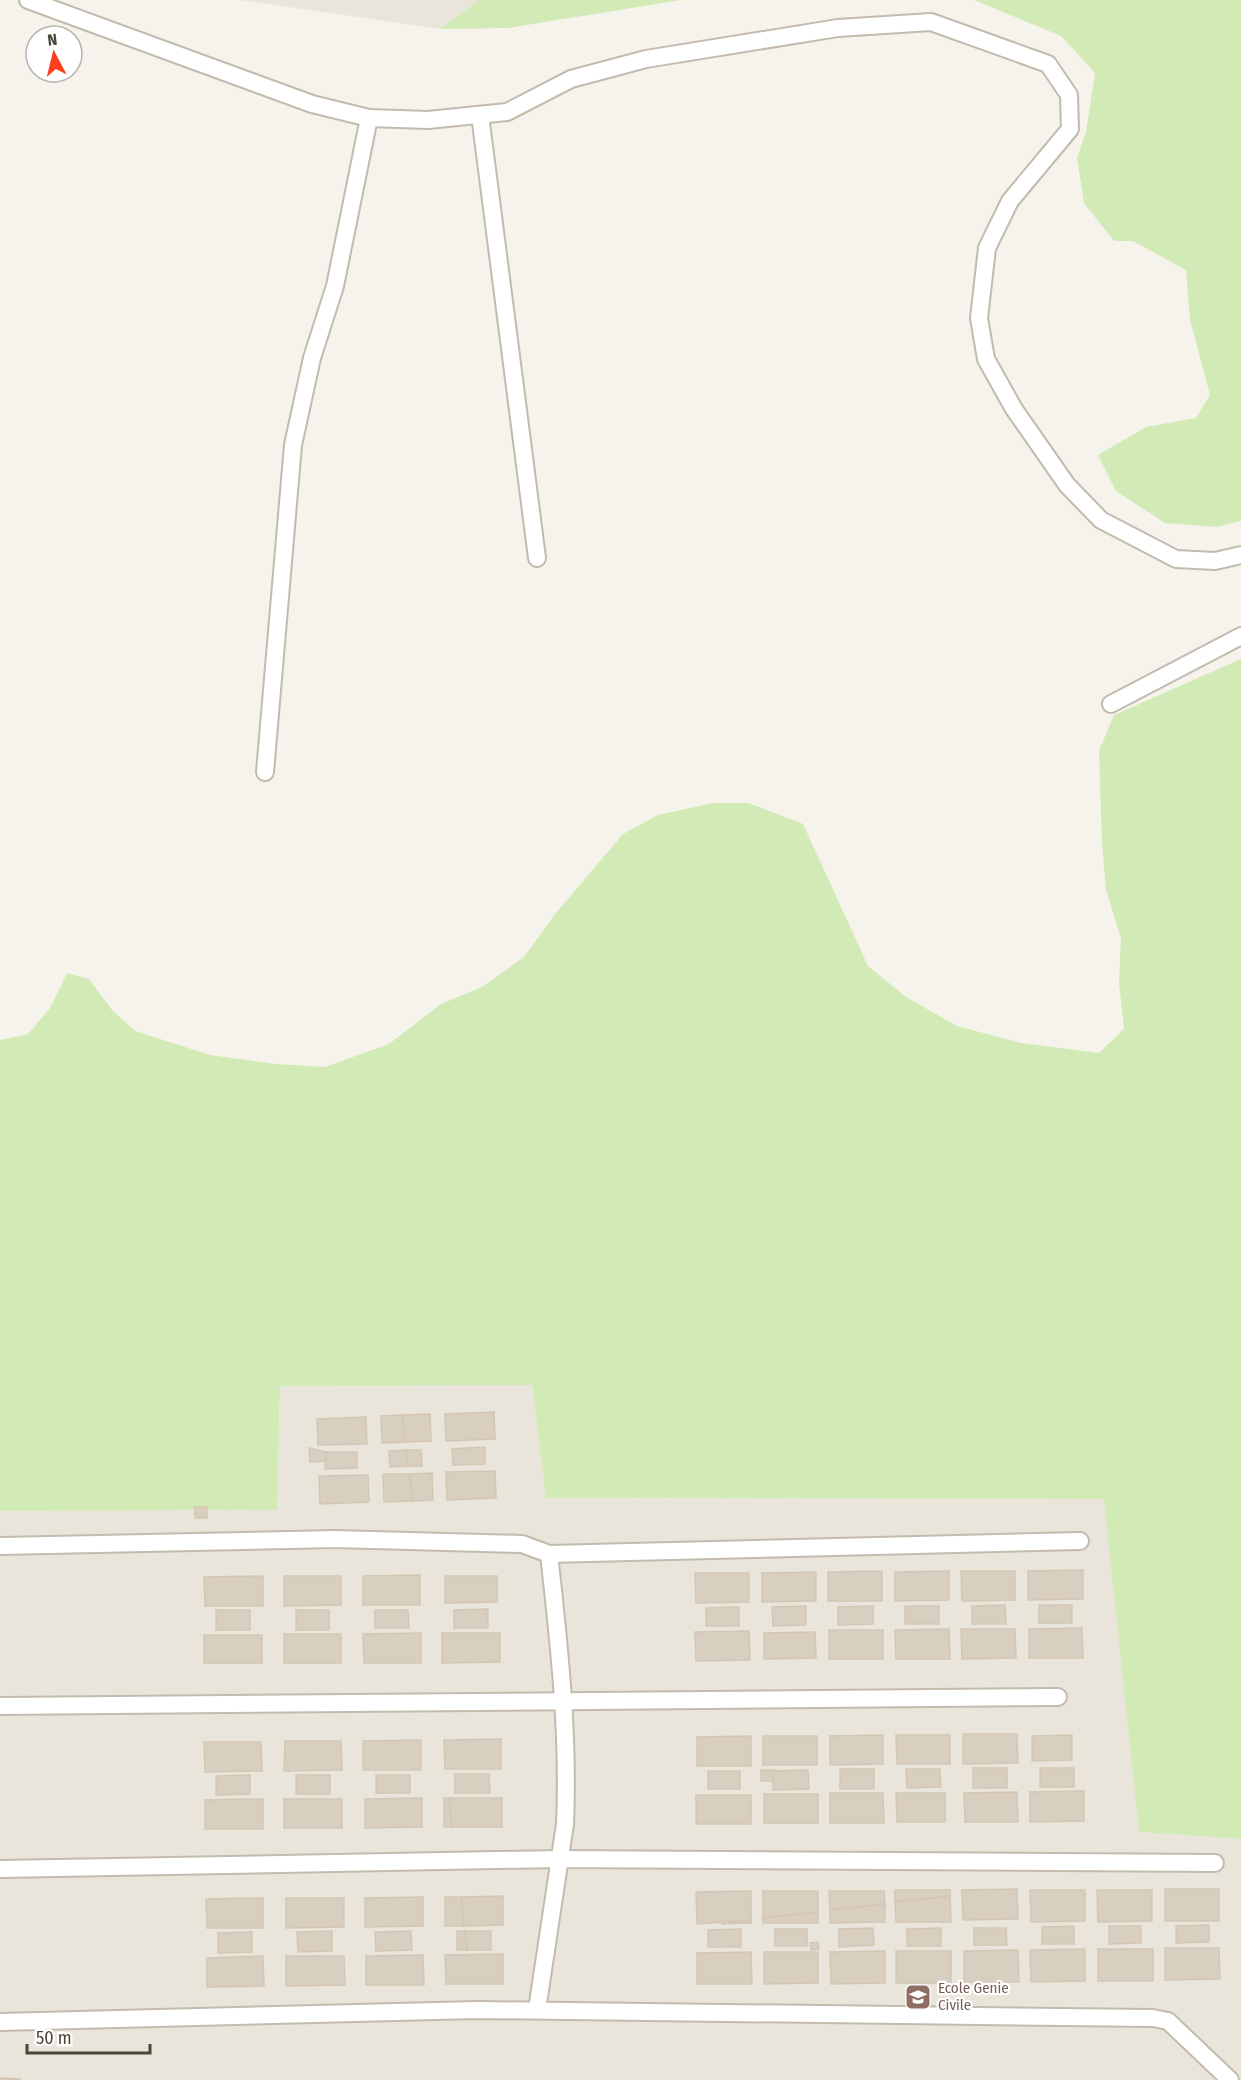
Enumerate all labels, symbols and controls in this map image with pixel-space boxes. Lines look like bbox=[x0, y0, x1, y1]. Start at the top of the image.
north arrow bbox=[24, 24, 84, 84]
text: N bbox=[46, 30, 58, 50]
place label: Ecole Genie Civile bbox=[938, 1979, 1009, 2014]
school or university icon: Ecole Genie Civile bbox=[903, 1982, 933, 2012]
scale bar bbox=[27, 2017, 150, 2055]
text: 50 m bbox=[36, 2027, 72, 2049]

